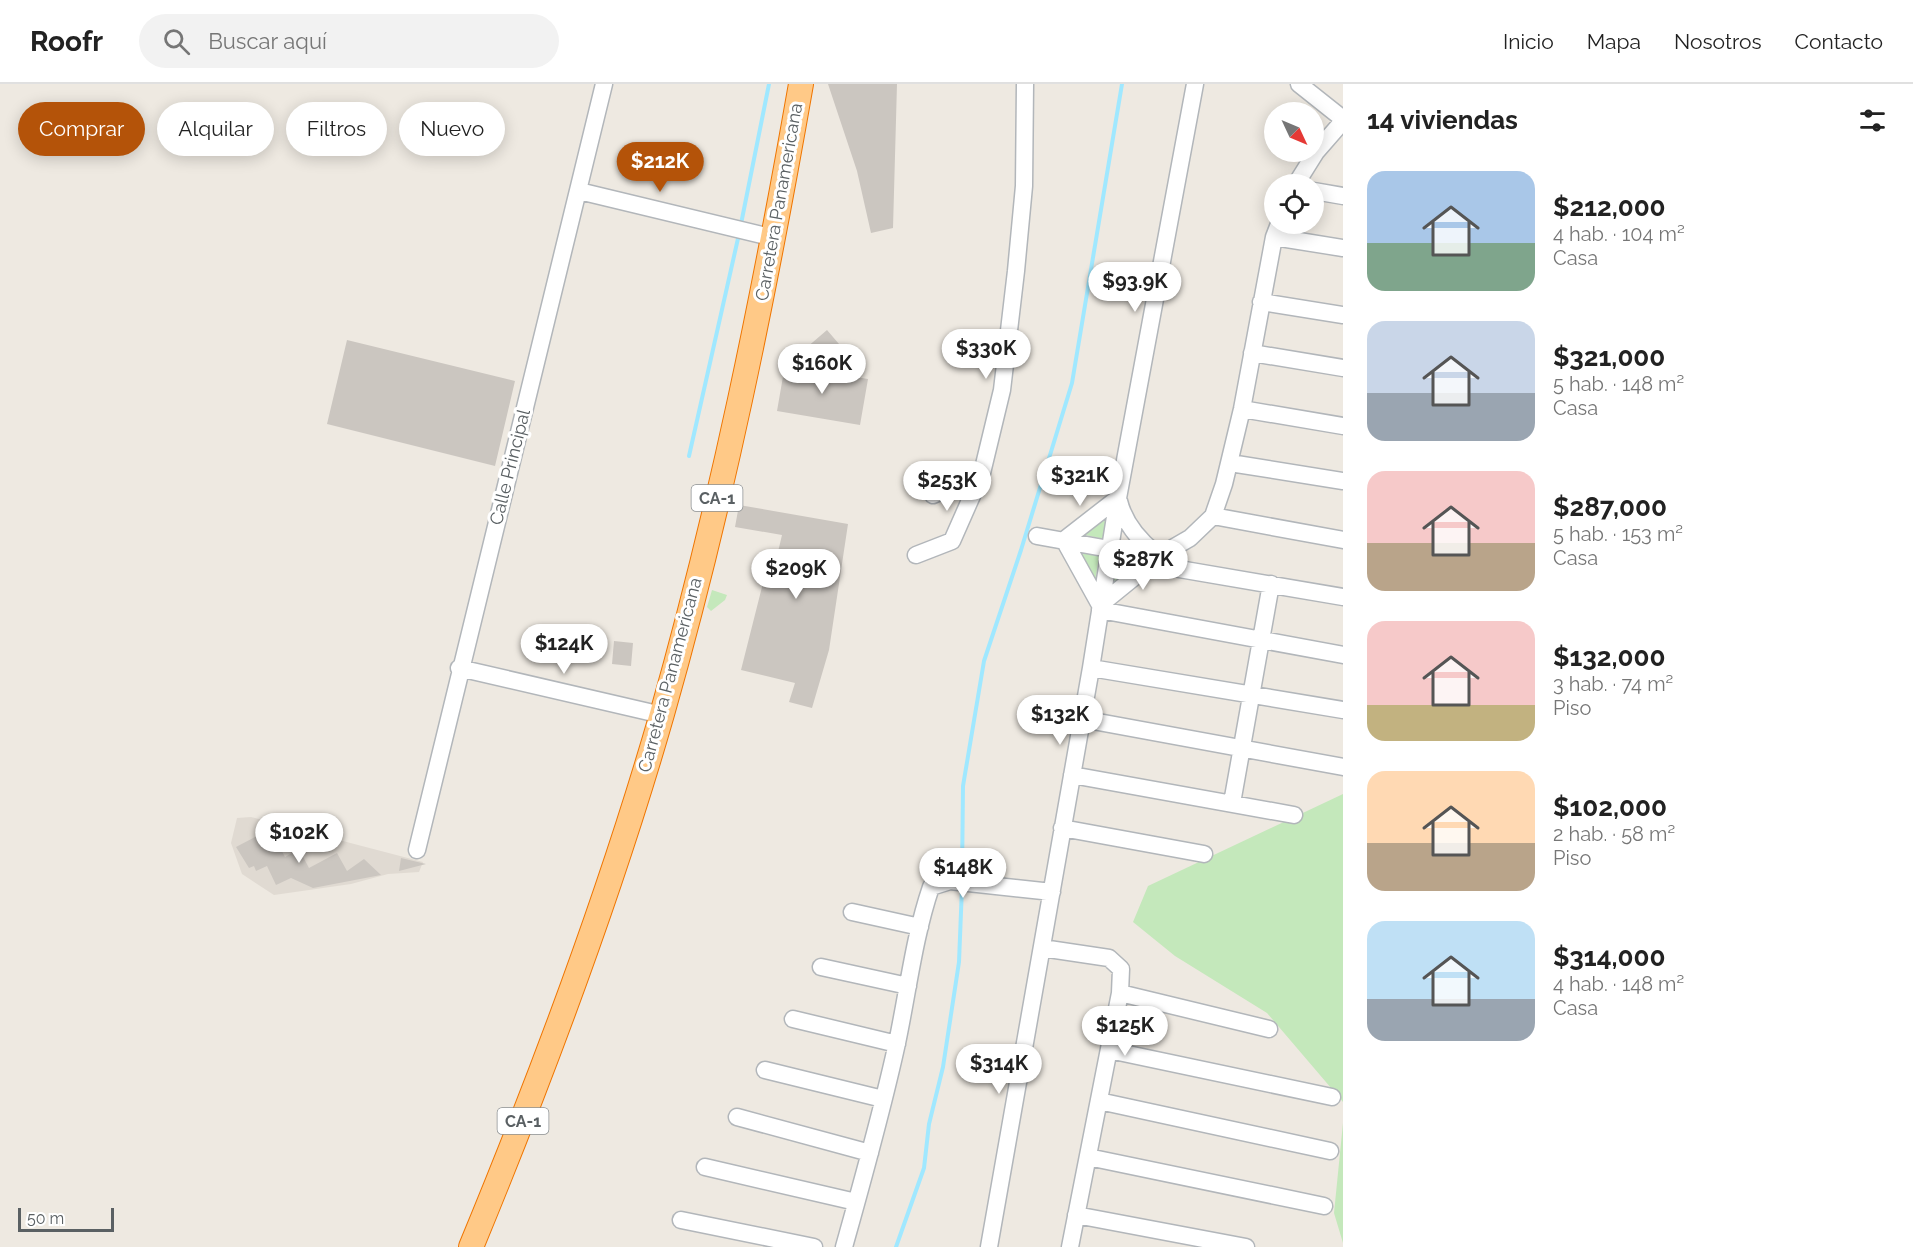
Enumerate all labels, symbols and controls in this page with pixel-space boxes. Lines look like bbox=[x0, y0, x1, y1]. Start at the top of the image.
search box bbox=[139, 14, 559, 68]
text: Roofr bbox=[30, 25, 103, 58]
icon: search bbox=[160, 25, 193, 58]
text: Buscar aquí bbox=[208, 28, 327, 54]
text: Inicio bbox=[1503, 29, 1554, 54]
text: Mapa bbox=[1587, 29, 1641, 54]
text: Nosotros bbox=[1674, 29, 1762, 54]
text: Contacto bbox=[1795, 29, 1883, 54]
street label: Carretera Panamericana bbox=[751, 101, 806, 303]
chip: Comprar bbox=[18, 102, 145, 156]
chip: Alquilar bbox=[157, 102, 274, 156]
chip: Filtros bbox=[286, 102, 387, 156]
chip: Nuevo bbox=[399, 102, 505, 156]
north arrow bbox=[1264, 102, 1324, 162]
map controls bbox=[1264, 102, 1324, 234]
icon: filters bbox=[1856, 104, 1889, 137]
text: 14 viviendas bbox=[1367, 105, 1518, 135]
pin: $212K bbox=[618, 142, 702, 193]
text: $212K bbox=[631, 149, 689, 173]
button: locate bbox=[1264, 174, 1324, 234]
text: $212,000 bbox=[1553, 192, 1666, 222]
icon: home bbox=[1415, 195, 1487, 267]
text: 4 hab. · 104 m² bbox=[1553, 222, 1685, 246]
text: Casa bbox=[1553, 246, 1598, 270]
pin: $93.9K bbox=[1086, 262, 1184, 313]
text: $93.9K bbox=[1102, 269, 1168, 293]
pin: $330K bbox=[944, 329, 1028, 380]
text: $330K bbox=[956, 336, 1016, 360]
text: $321,000 bbox=[1553, 342, 1665, 372]
pin: $160K bbox=[780, 344, 864, 395]
icon: home bbox=[1415, 345, 1487, 417]
text: $160K bbox=[792, 351, 852, 375]
text: 5 hab. · 148 m² bbox=[1553, 372, 1684, 396]
text: Casa bbox=[1553, 396, 1598, 420]
street label: Calle Principal bbox=[485, 407, 534, 527]
pin: $321K bbox=[1038, 456, 1122, 507]
pin: $253K bbox=[905, 461, 989, 512]
text: $321K bbox=[1051, 463, 1109, 487]
text: $253K bbox=[917, 468, 977, 492]
road number: CA-1 bbox=[692, 485, 742, 511]
text: $287,000 bbox=[1553, 492, 1667, 522]
icon: home bbox=[1415, 495, 1487, 567]
text: 5 hab. · 153 m² bbox=[1553, 522, 1683, 546]
pin: $287K bbox=[1101, 540, 1185, 591]
text: Casa bbox=[1553, 546, 1598, 570]
text: $287K bbox=[1113, 547, 1173, 571]
pin: $209K bbox=[754, 549, 838, 600]
text: $209K bbox=[765, 556, 827, 580]
street label: Carretera Panamericana bbox=[633, 575, 706, 775]
pin: $124K bbox=[522, 624, 606, 675]
text: $124K bbox=[535, 631, 593, 655]
text: $132,000 bbox=[1553, 642, 1665, 672]
icon: home bbox=[1415, 645, 1487, 717]
text: 3 hab. · 74 m² bbox=[1553, 672, 1673, 696]
pin: $132K bbox=[1018, 695, 1102, 746]
text: Piso bbox=[1553, 696, 1591, 720]
text: $132K bbox=[1031, 702, 1089, 726]
text: $102,000 bbox=[1553, 792, 1667, 822]
icon: home bbox=[1415, 795, 1487, 867]
pin: $102K bbox=[257, 813, 341, 864]
text: $102K bbox=[269, 820, 329, 844]
text: 2 hab. · 58 m² bbox=[1553, 822, 1675, 846]
text: Piso bbox=[1553, 846, 1591, 870]
pin: $148K bbox=[921, 848, 1005, 899]
text: $148K bbox=[933, 855, 993, 879]
text: $314,000 bbox=[1553, 942, 1665, 972]
icon: home bbox=[1415, 945, 1487, 1017]
text: 4 hab. · 148 m² bbox=[1553, 972, 1684, 996]
text: Casa bbox=[1553, 996, 1598, 1020]
pin: $125K bbox=[1083, 1006, 1167, 1057]
text: $125K bbox=[1096, 1013, 1154, 1037]
pin: $314K bbox=[957, 1044, 1041, 1095]
text: $314K bbox=[970, 1051, 1028, 1075]
road number: CA-1 bbox=[498, 1108, 548, 1134]
scale bar bbox=[18, 1205, 114, 1232]
text: 50 m bbox=[27, 1209, 64, 1228]

